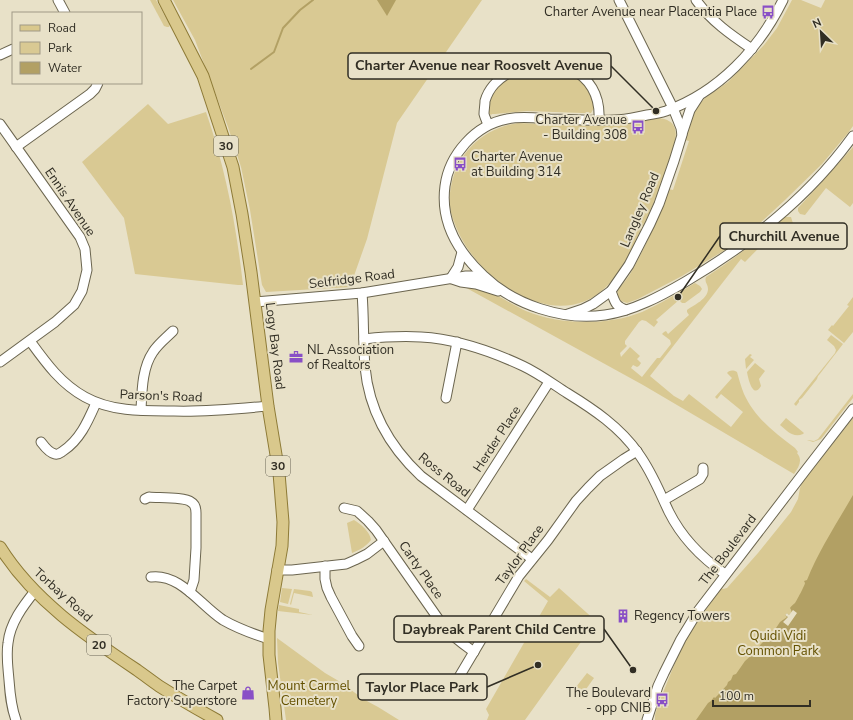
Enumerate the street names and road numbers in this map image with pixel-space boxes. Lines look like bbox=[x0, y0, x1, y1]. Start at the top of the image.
road number: 30 bbox=[214, 136, 238, 156]
street label: Ennis Avenue bbox=[40, 164, 100, 240]
street label: Langley Road bbox=[616, 170, 664, 250]
street label: Selfridge Road bbox=[308, 265, 396, 293]
street label: Logy Bay Road bbox=[261, 301, 289, 391]
street label: Parson's Road bbox=[119, 386, 203, 406]
street label: Herder Place bbox=[469, 402, 525, 476]
street label: Ross Road bbox=[414, 449, 474, 501]
road number: 30 bbox=[266, 456, 290, 476]
street label: The Boulevard bbox=[695, 511, 761, 589]
street label: Taylor Place bbox=[492, 521, 548, 589]
street label: Carty Place bbox=[394, 537, 448, 603]
street label: Torbay Road bbox=[30, 564, 96, 626]
road number: 20 bbox=[87, 635, 111, 655]

